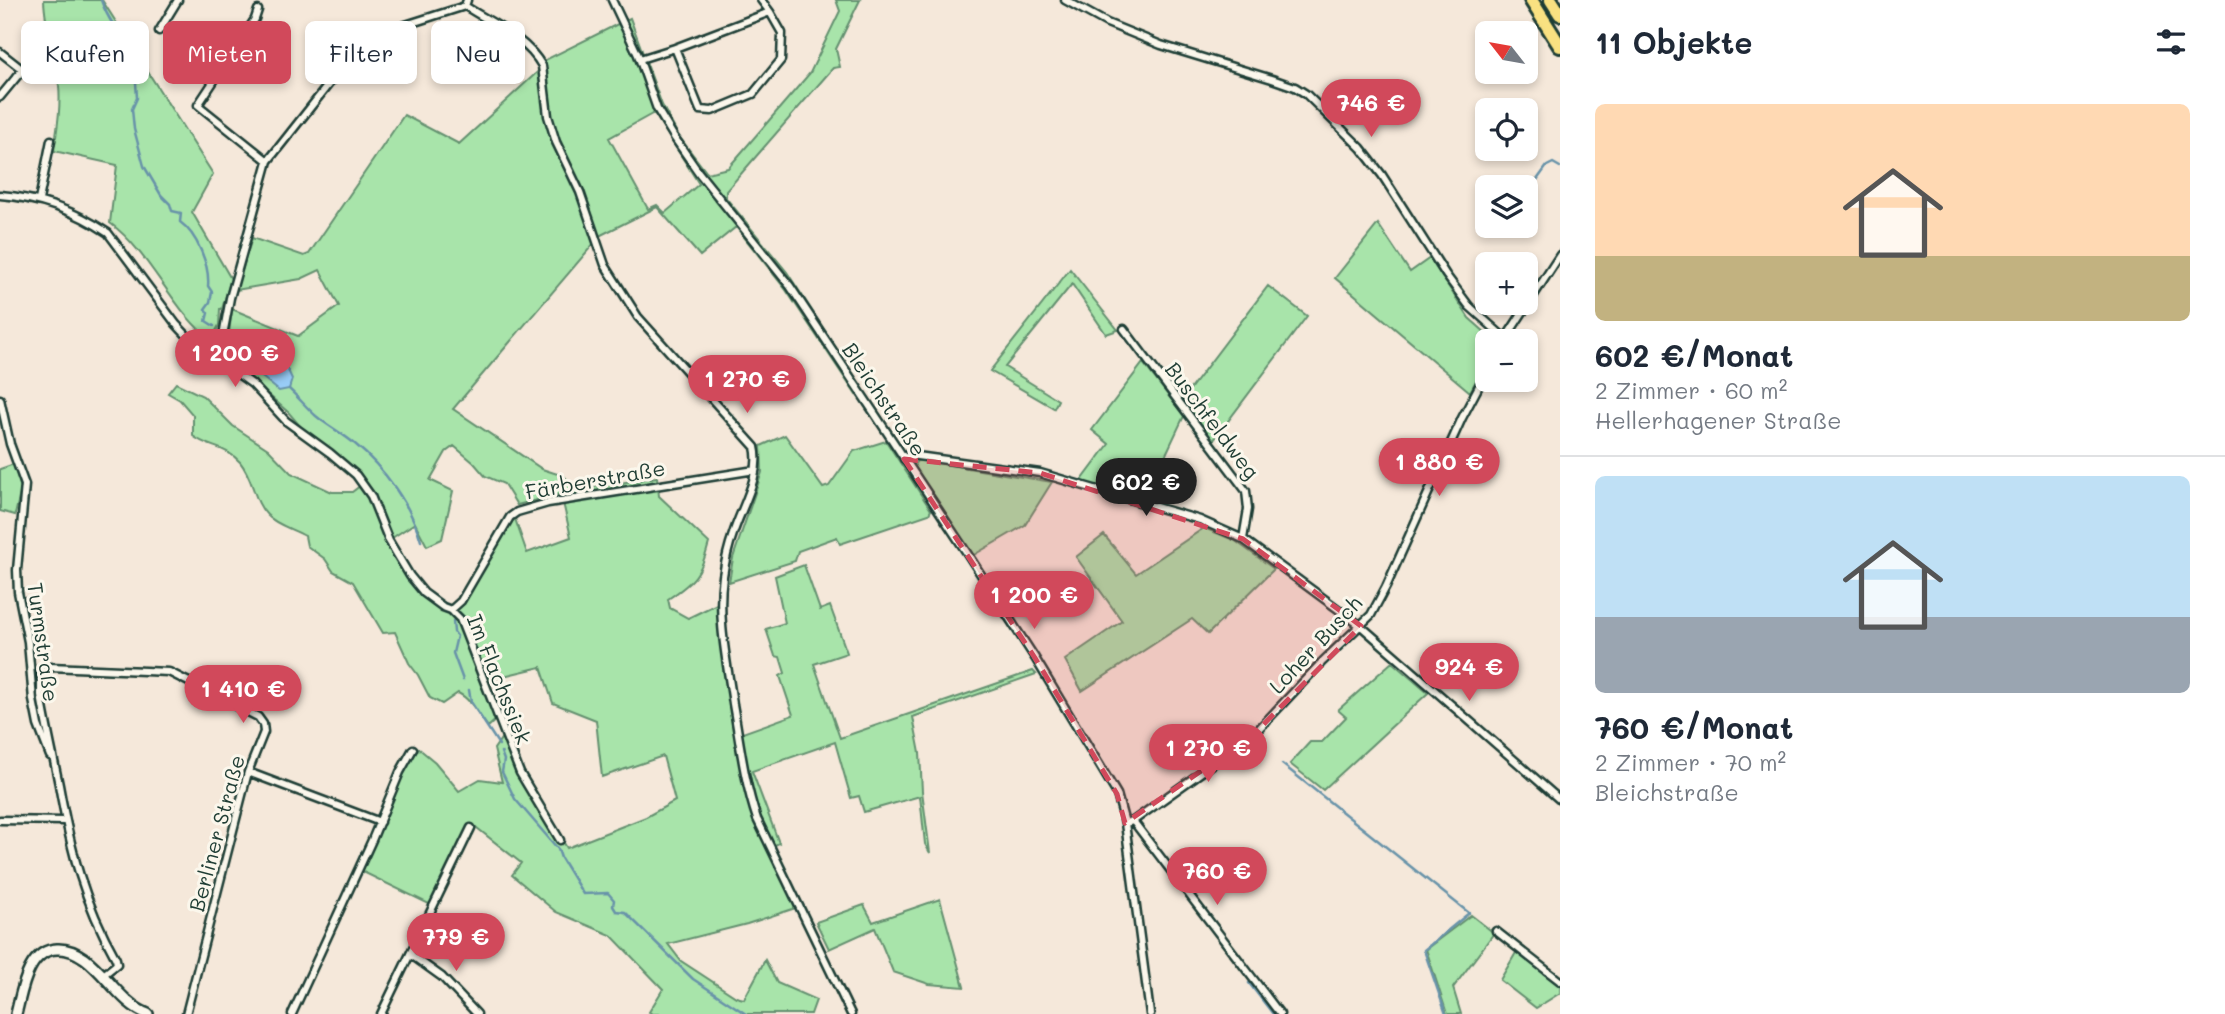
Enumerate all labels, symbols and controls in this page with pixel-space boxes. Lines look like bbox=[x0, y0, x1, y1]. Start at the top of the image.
chip: Kaufen bbox=[21, 21, 149, 84]
chip: Mieten bbox=[163, 21, 291, 84]
chip: Filter bbox=[305, 21, 417, 84]
chip: Neu bbox=[431, 21, 525, 84]
north arrow bbox=[1475, 21, 1538, 84]
map controls bbox=[1475, 21, 1538, 392]
text: 11 Objekte bbox=[1595, 22, 1752, 62]
icon: filters bbox=[2152, 23, 2190, 61]
pin: 746 € bbox=[1322, 80, 1420, 139]
text: 746 € bbox=[1337, 87, 1405, 117]
button: locate bbox=[1475, 98, 1538, 161]
icon: home bbox=[1830, 150, 1956, 276]
button: layers bbox=[1475, 175, 1538, 238]
button: + bbox=[1475, 252, 1538, 315]
button: − bbox=[1475, 329, 1538, 392]
pin: 1 200 € bbox=[170, 330, 300, 389]
text: 602 €/Monat bbox=[1595, 335, 1793, 375]
text: 1 200 € bbox=[191, 337, 279, 367]
street label: Bleichstraße bbox=[837, 337, 933, 461]
pin: 1 270 € bbox=[682, 356, 812, 415]
street label: Buschfeldweg bbox=[1160, 356, 1266, 484]
text: 1 270 € bbox=[704, 363, 790, 393]
text: 2 Zimmer · 60 m² bbox=[1595, 375, 1787, 405]
text: Hellerhagener Straße bbox=[1595, 405, 1842, 435]
pin: 1 880 € bbox=[1374, 438, 1504, 498]
text: 1 880 € bbox=[1395, 446, 1483, 476]
street label: Färberstraße bbox=[523, 453, 667, 505]
pin: 602 € bbox=[1097, 458, 1195, 518]
text: 602 € bbox=[1112, 466, 1180, 496]
icon: home bbox=[1830, 522, 1956, 648]
pin: 1 200 € bbox=[969, 572, 1099, 631]
text: 1 200 € bbox=[990, 579, 1078, 609]
street label: Turmstraße bbox=[22, 581, 66, 703]
street label: Loher Busch bbox=[1263, 589, 1367, 699]
street label: Im Flachssiek bbox=[462, 610, 538, 748]
pin: 924 € bbox=[1420, 644, 1518, 703]
text: 924 € bbox=[1435, 651, 1503, 681]
pin: 1 410 € bbox=[178, 666, 308, 725]
text: 1 410 € bbox=[201, 673, 285, 703]
text: 760 €/Monat bbox=[1595, 707, 1793, 747]
pin: 1 270 € bbox=[1143, 724, 1273, 784]
text: 1 270 € bbox=[1165, 732, 1251, 762]
text: 2 Zimmer · 70 m² bbox=[1595, 747, 1786, 777]
street label: Berliner Straße bbox=[182, 752, 250, 914]
text: Bleichstraße bbox=[1595, 777, 1739, 807]
pin: 760 € bbox=[1168, 848, 1266, 907]
text: 760 € bbox=[1183, 855, 1251, 885]
pin: 779 € bbox=[407, 914, 505, 973]
text: 779 € bbox=[423, 921, 489, 951]

